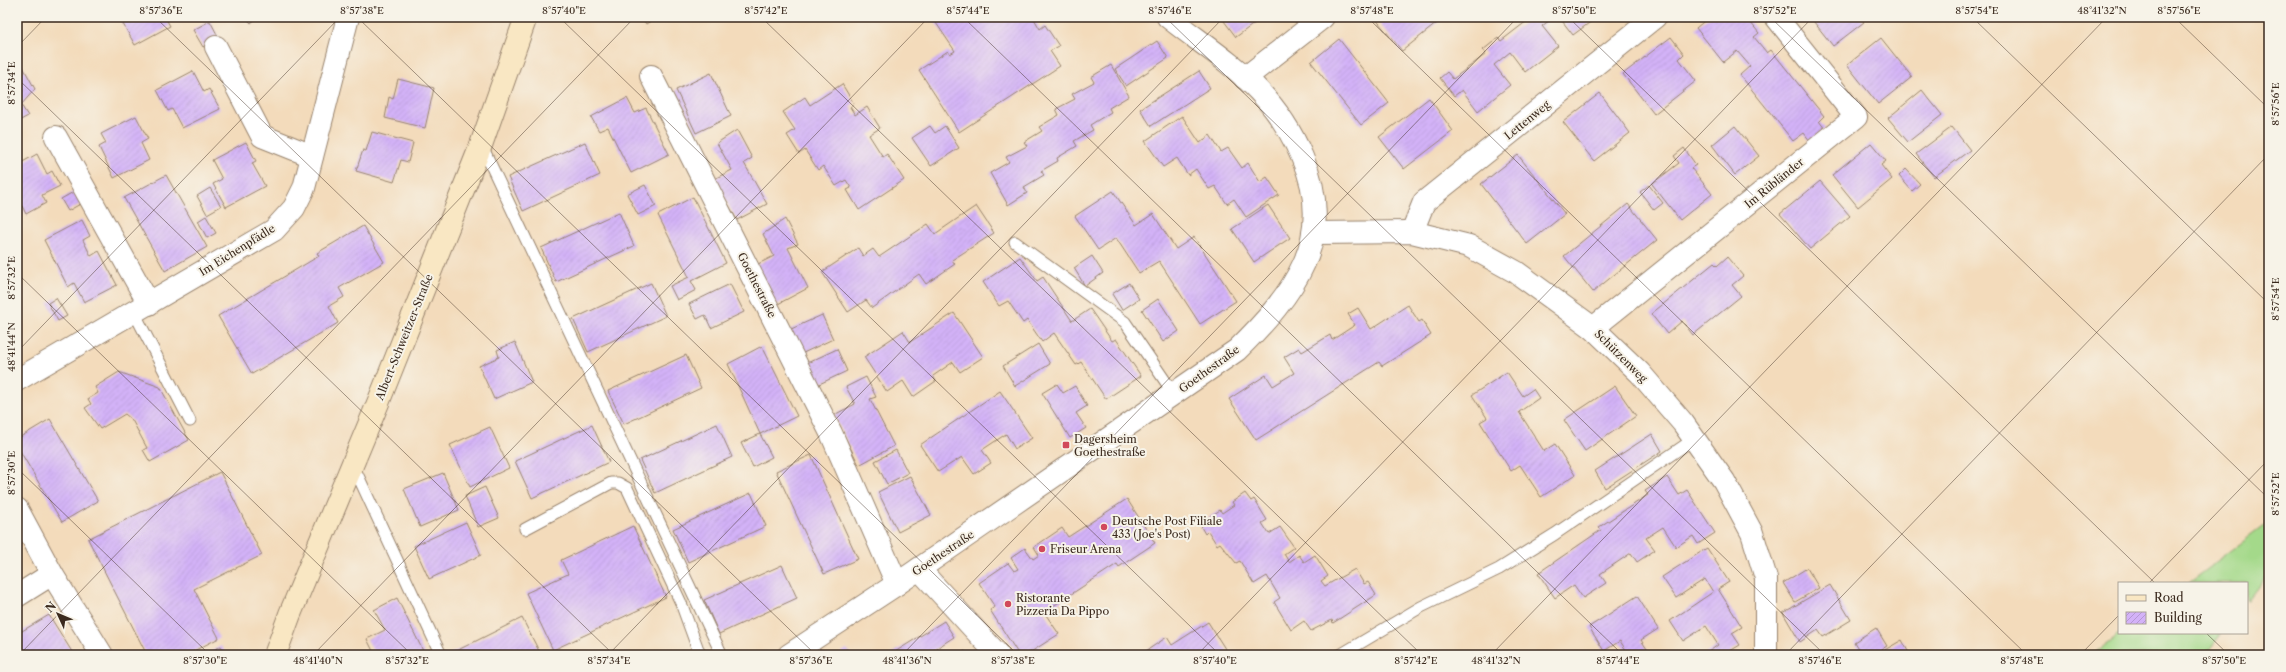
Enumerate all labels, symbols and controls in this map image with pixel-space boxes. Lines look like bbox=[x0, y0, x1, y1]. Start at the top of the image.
text: 8°57'36"E bbox=[139, 4, 183, 17]
text: 8°57'38"E bbox=[340, 4, 384, 17]
text: 8°57'40"E bbox=[542, 4, 586, 17]
text: 8°57'42"E bbox=[744, 4, 788, 17]
text: 8°57'44"E bbox=[946, 4, 990, 17]
text: 8°57'46"E bbox=[1148, 4, 1192, 17]
text: 8°57'48"E bbox=[1350, 4, 1394, 17]
text: 8°57'50"E bbox=[1552, 4, 1596, 17]
text: 8°57'52"E bbox=[1753, 4, 1797, 17]
text: 8°57'54"E bbox=[1955, 4, 1999, 17]
text: 48°41'32"N bbox=[2077, 4, 2127, 17]
text: 8°57'56"E bbox=[2157, 4, 2201, 17]
text: 8°57'34"E bbox=[5, 61, 18, 105]
text: 8°57'56"E bbox=[2269, 82, 2282, 126]
street label: Lettenweg bbox=[1501, 97, 1553, 143]
street label: Im Rübländer bbox=[1742, 155, 1807, 211]
street label: Im Eichenpfädle bbox=[197, 221, 277, 279]
street label: Goethestraße bbox=[735, 250, 779, 320]
text: 8°57'32"E bbox=[5, 256, 18, 300]
street label: Albert-Schweitzer-Straße bbox=[372, 272, 436, 403]
text: 8°57'54"E bbox=[2269, 277, 2282, 321]
text: 48°41'44"N bbox=[5, 322, 18, 372]
street label: Schützenweg bbox=[1592, 327, 1650, 385]
street label: Goethestraße bbox=[1176, 342, 1242, 396]
place label: Dagersheim Goethestraße bbox=[1074, 432, 1146, 459]
marker: Dagersheim Goethestraße bbox=[1061, 440, 1071, 450]
text: 8°57'30"E bbox=[5, 451, 18, 495]
text: 8°57'52"E bbox=[2269, 472, 2282, 516]
place label: Deutsche Post Filiale 433 (Joe's Post) bbox=[1112, 514, 1222, 541]
marker: Deutsche Post Filiale 433 (Joe's Post) bbox=[1099, 522, 1109, 532]
street label: Goethestraße bbox=[909, 527, 977, 579]
place label: Friseur Arena bbox=[1050, 542, 1121, 556]
marker: Friseur Arena bbox=[1037, 544, 1047, 554]
legend bbox=[2118, 582, 2248, 634]
text: Road bbox=[2154, 590, 2184, 605]
place label: Ristorante Pizzeria Da Pippo bbox=[1016, 591, 1109, 618]
north arrow bbox=[38, 594, 78, 634]
text: N bbox=[42, 598, 59, 615]
marker: Ristorante Pizzeria Da Pippo bbox=[1003, 599, 1013, 609]
text: Building bbox=[2154, 610, 2202, 625]
text: 8°57'30"E bbox=[183, 654, 227, 667]
text: 48°41'40"N bbox=[293, 654, 343, 667]
text: 8°57'32"E bbox=[385, 654, 429, 667]
text: 8°57'34"E bbox=[587, 654, 631, 667]
text: 8°57'36"E bbox=[789, 654, 833, 667]
text: 48°41'36"N bbox=[882, 654, 932, 667]
text: 8°57'38"E bbox=[991, 654, 1035, 667]
text: 8°57'40"E bbox=[1193, 654, 1237, 667]
text: 8°57'42"E bbox=[1394, 654, 1438, 667]
text: 48°41'32"N bbox=[1471, 654, 1521, 667]
text: 8°57'44"E bbox=[1596, 654, 1640, 667]
text: 8°57'46"E bbox=[1798, 654, 1842, 667]
text: 8°57'48"E bbox=[2000, 654, 2044, 667]
text: 8°57'50"E bbox=[2202, 654, 2246, 667]

